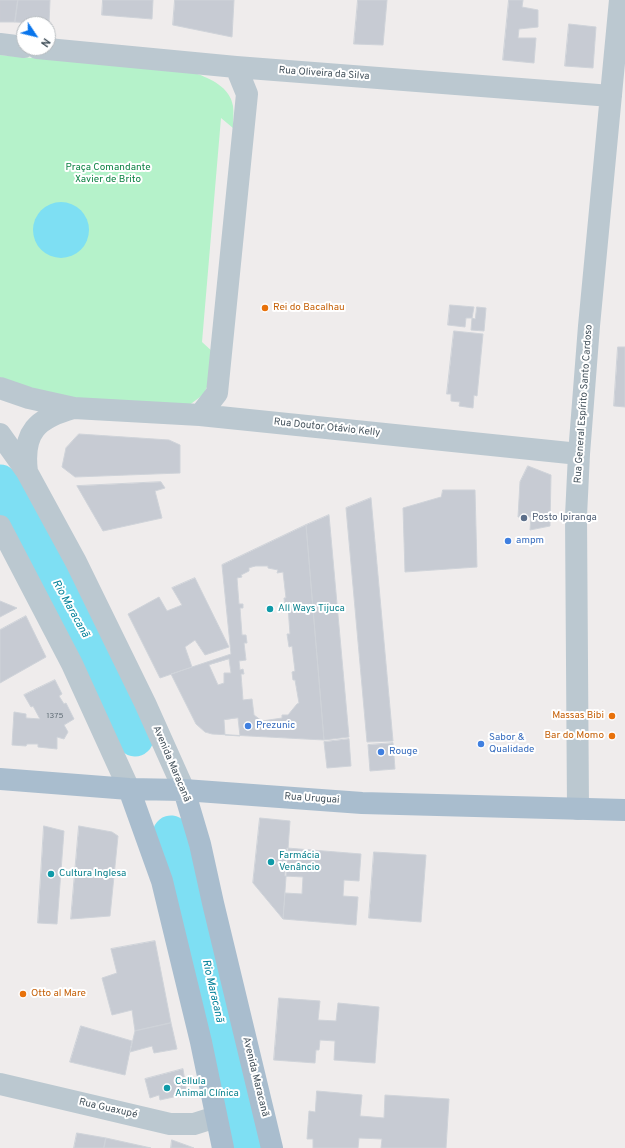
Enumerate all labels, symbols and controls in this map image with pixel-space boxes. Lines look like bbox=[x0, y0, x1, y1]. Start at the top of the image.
north arrow bbox=[16, 16, 56, 56]
text: N bbox=[37, 35, 53, 50]
street label: Rua Oliveira da Silva bbox=[278, 65, 370, 83]
park label: Praça Comandante Xavier de Brito bbox=[65, 162, 151, 186]
place label: Rei do Bacalhau bbox=[273, 302, 345, 314]
marker: Rei do Bacalhau bbox=[260, 303, 270, 313]
street label: Rua General Espírito Santo Cardoso bbox=[572, 324, 596, 484]
street label: Rua Doutor Otávio Kelly bbox=[273, 416, 381, 440]
place label: Posto Ipiranga bbox=[532, 512, 597, 524]
marker: Posto Ipiranga bbox=[519, 513, 529, 523]
place label: ampm bbox=[516, 535, 544, 547]
marker: ampm bbox=[503, 536, 513, 546]
water label: Rio Maracanã bbox=[49, 578, 91, 640]
place label: All Ways Tijuca bbox=[278, 603, 345, 615]
marker: All Ways Tijuca bbox=[265, 604, 275, 614]
place label: Massas Bibi bbox=[552, 710, 604, 722]
house number: 1375 bbox=[47, 711, 63, 721]
marker: Massas Bibi bbox=[607, 711, 617, 721]
place label: Prezunic bbox=[256, 720, 295, 732]
marker: Prezunic bbox=[243, 721, 253, 731]
street label: Avenida Maracanã bbox=[150, 724, 192, 804]
place label: Bar do Momo bbox=[544, 730, 604, 742]
marker: Bar do Momo bbox=[607, 731, 617, 741]
place label: Sabor & Qualidade bbox=[489, 732, 534, 756]
marker: Sabor & Qualidade bbox=[476, 739, 486, 749]
place label: Rouge bbox=[389, 746, 418, 758]
marker: Rouge bbox=[376, 747, 386, 757]
street label: Rua Uruguai bbox=[284, 791, 340, 807]
place label: Farmácia Venâncio bbox=[279, 850, 320, 874]
marker: Farmácia Venâncio bbox=[266, 857, 276, 867]
place label: Cultura Inglesa bbox=[59, 868, 126, 880]
marker: Cultura Inglesa bbox=[46, 869, 56, 879]
water label: Rio Maracanã bbox=[198, 958, 226, 1024]
place label: Otto al Mare bbox=[31, 988, 86, 1000]
marker: Otto al Mare bbox=[18, 989, 28, 999]
street label: Avenida Maracanã bbox=[239, 1036, 271, 1118]
place label: Cellula Animal Clínica bbox=[175, 1076, 239, 1100]
marker: Cellula Animal Clínica bbox=[162, 1083, 172, 1093]
street label: Rua Guaxupé bbox=[78, 1096, 138, 1122]

